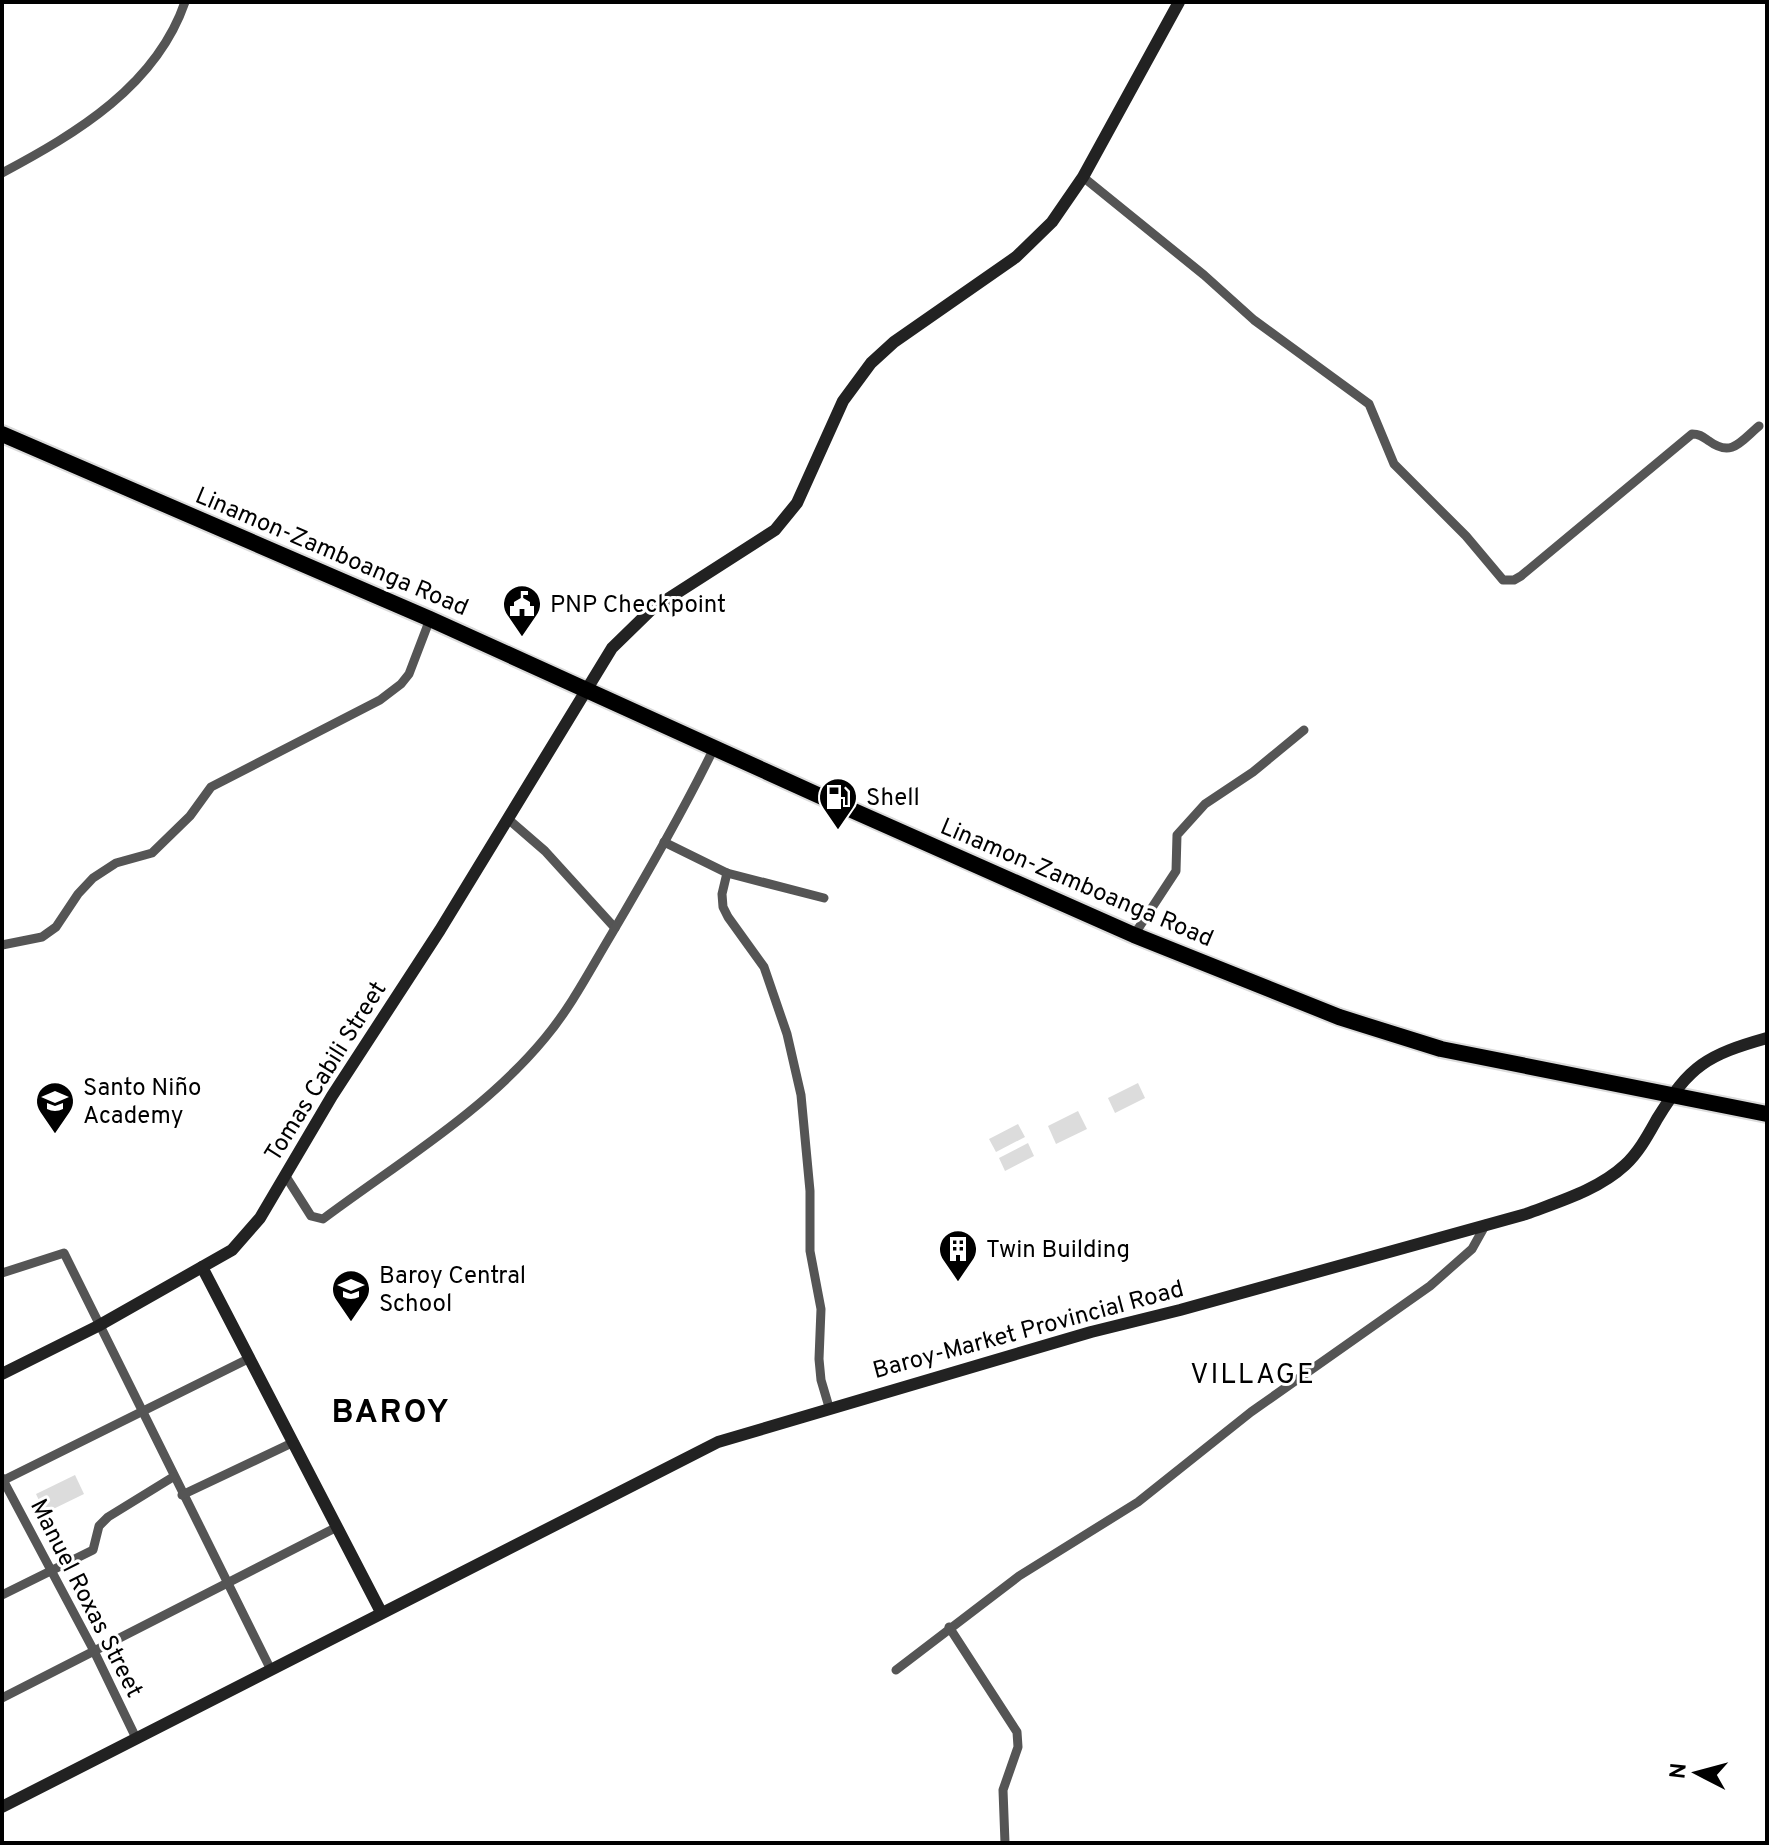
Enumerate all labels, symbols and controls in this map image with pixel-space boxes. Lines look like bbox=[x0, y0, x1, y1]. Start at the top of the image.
street label: Linamon-Zamboanga Road bbox=[190, 482, 472, 624]
public building icon: PNP Checkpoint bbox=[501, 583, 543, 638]
place label: PNP Checkpoint bbox=[550, 591, 726, 621]
fuel station icon: Shell bbox=[817, 776, 859, 831]
place label: Shell bbox=[866, 784, 920, 814]
street label: Linamon-Zamboanga Road bbox=[935, 813, 1217, 955]
street label: Tomas Cabili Street bbox=[259, 976, 394, 1168]
place label: Santo Niño Academy bbox=[83, 1074, 201, 1132]
school or university icon: Santo Niño Academy bbox=[34, 1080, 76, 1135]
building icon: Twin Building bbox=[937, 1228, 979, 1283]
place label: Twin Building bbox=[986, 1236, 1130, 1266]
place label: Baroy Central School bbox=[379, 1262, 526, 1320]
school or university icon: Baroy Central School bbox=[330, 1268, 372, 1323]
street label: Baroy-Market Provincial Road bbox=[870, 1275, 1187, 1387]
district label: VILLAGE bbox=[1190, 1358, 1316, 1394]
district label: BAROY bbox=[332, 1394, 451, 1434]
street label: Manuel Roxas Street bbox=[22, 1495, 148, 1703]
north arrow bbox=[1657, 1733, 1737, 1813]
text: N bbox=[1665, 1762, 1694, 1780]

